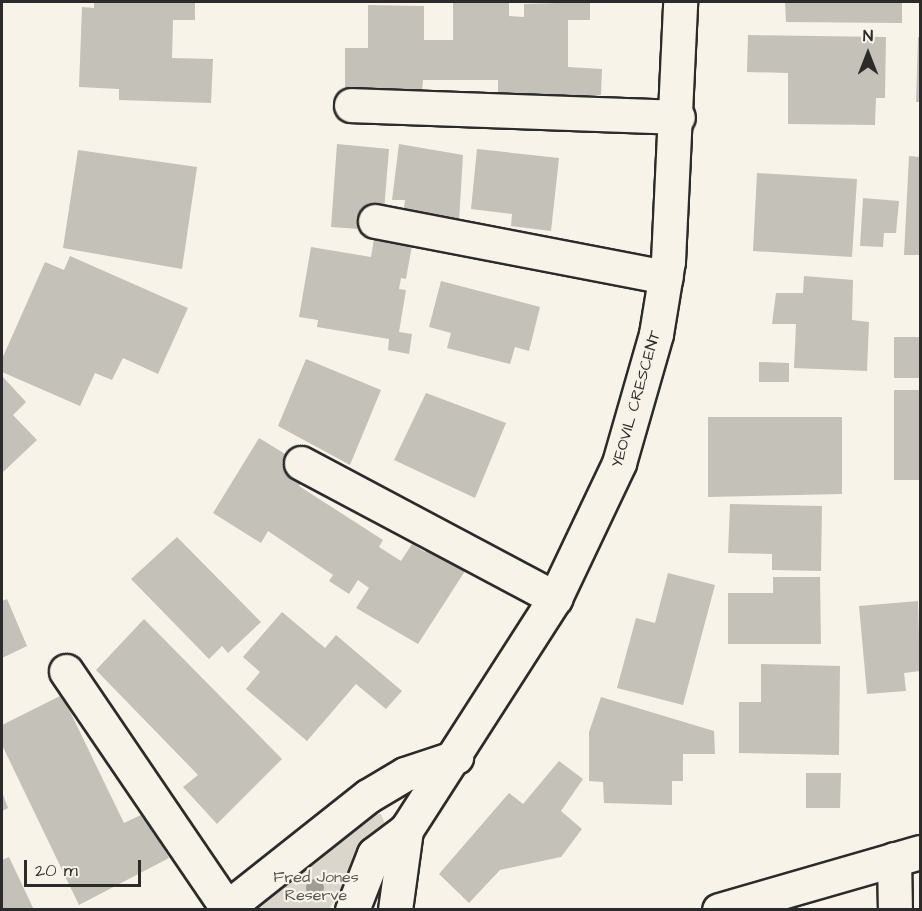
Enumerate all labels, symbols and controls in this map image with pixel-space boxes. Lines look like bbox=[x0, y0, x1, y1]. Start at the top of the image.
north arrow bbox=[838, 24, 898, 84]
text: N bbox=[863, 25, 873, 47]
street label: YEOVIL CRESCENT bbox=[607, 328, 665, 470]
scale bar bbox=[27, 848, 144, 886]
text: 20 m bbox=[35, 858, 78, 883]
park label: Fred Jones Reserve bbox=[273, 867, 359, 905]

